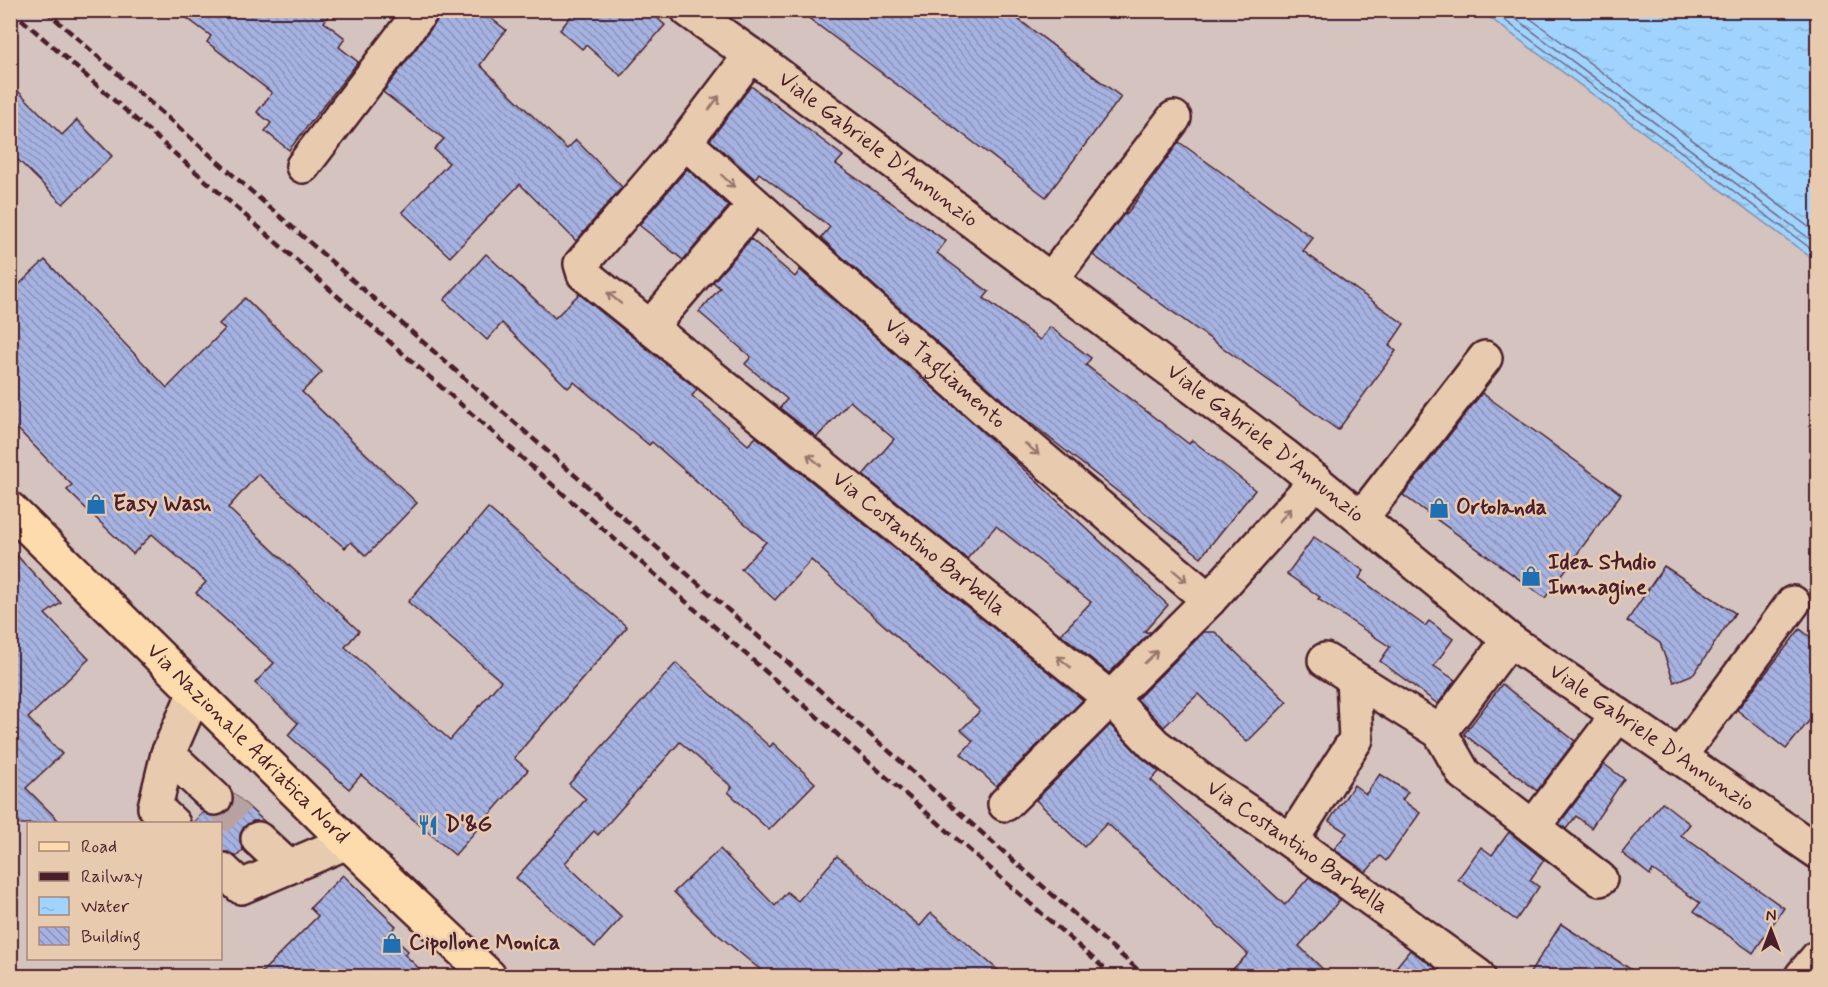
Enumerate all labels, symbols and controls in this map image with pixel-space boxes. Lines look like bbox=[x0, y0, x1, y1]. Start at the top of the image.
street label: Viale Gabriele D'Annunzio bbox=[772, 66, 984, 234]
one-way arrow bbox=[708, 95, 720, 111]
one-way arrow bbox=[720, 174, 735, 188]
one-way arrow bbox=[607, 291, 622, 305]
street label: Via Tagliamento bbox=[878, 312, 1011, 435]
street label: Viale Gabriele D'Annunzio bbox=[1161, 358, 1370, 529]
one-way arrow bbox=[1024, 442, 1039, 456]
one-way arrow bbox=[807, 454, 823, 467]
street label: Via Costantino Barbella bbox=[826, 465, 1012, 623]
place label: Easy Wash bbox=[113, 490, 212, 518]
shop icon: Easy Wash bbox=[84, 492, 108, 516]
place label: Ortolanda bbox=[1456, 494, 1547, 522]
shop icon: Ortolanda bbox=[1427, 496, 1451, 520]
one-way arrow bbox=[1278, 508, 1292, 523]
place label: Idea Studio Immagine bbox=[1548, 549, 1656, 605]
shop icon: Idea Studio Immagine bbox=[1519, 564, 1543, 588]
one-way arrow bbox=[1172, 569, 1187, 583]
street label: Via Nazionale Adriatica Nord bbox=[140, 637, 355, 850]
one-way arrow bbox=[1143, 650, 1158, 664]
one-way arrow bbox=[1056, 655, 1072, 668]
street label: Viale Gabriele D'Annunzio bbox=[1543, 657, 1760, 818]
street label: Via Costantino Barbella bbox=[1201, 774, 1394, 921]
place label: D'&G bbox=[445, 811, 493, 839]
restaurant icon: D'&G bbox=[416, 813, 440, 837]
legend bbox=[27, 822, 222, 960]
text: Road bbox=[81, 835, 117, 859]
text: Railway bbox=[81, 865, 143, 889]
text: Water bbox=[81, 895, 130, 919]
north arrow bbox=[1741, 900, 1801, 960]
text: N bbox=[1766, 906, 1776, 927]
text: Building bbox=[81, 925, 141, 951]
place label: Cipollone Monica bbox=[409, 929, 560, 957]
shop icon: Cipollone Monica bbox=[380, 931, 404, 955]

